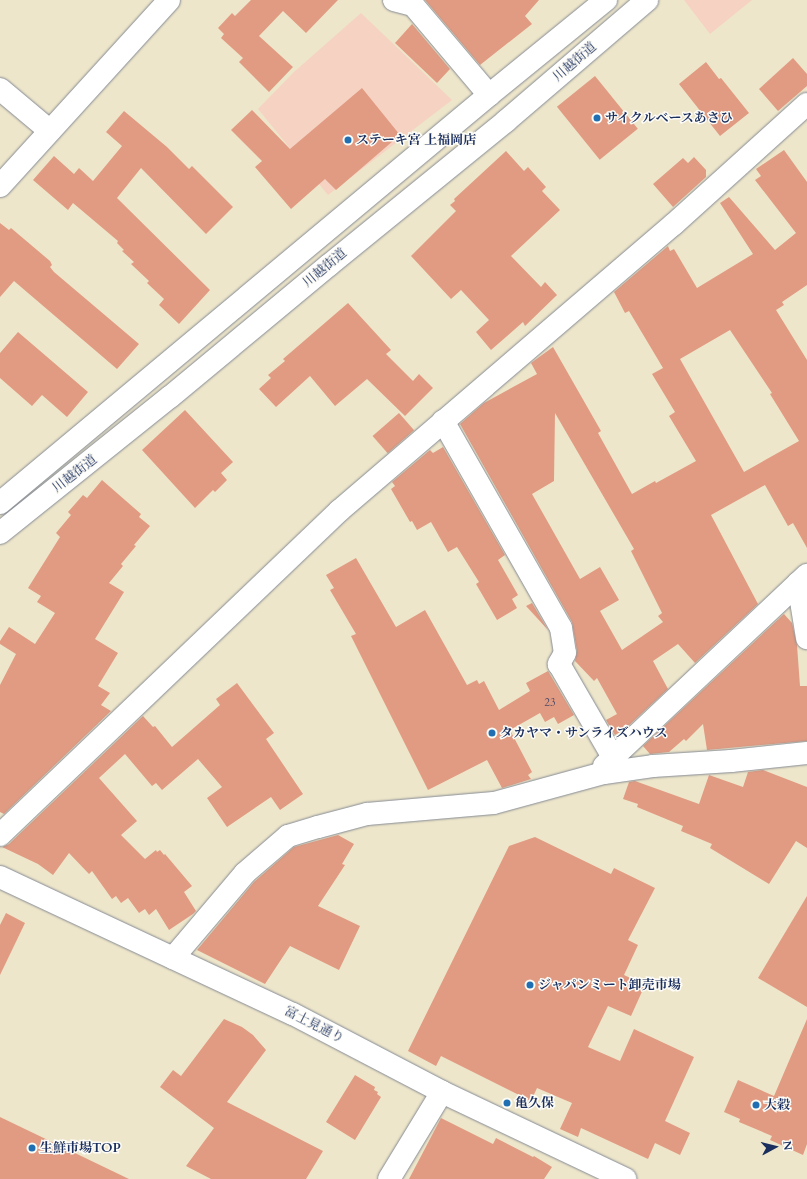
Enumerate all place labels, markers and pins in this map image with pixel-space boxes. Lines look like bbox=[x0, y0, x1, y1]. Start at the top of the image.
place label: サイクルベースあさひ bbox=[605, 110, 735, 126]
marker: サイクルベースあさひ bbox=[592, 113, 602, 123]
place label: ステーキ宮 上福岡店 bbox=[356, 132, 476, 148]
marker: ステーキ宮 上福岡店 bbox=[343, 135, 353, 145]
place label: タカヤマ・サンライズハウス bbox=[500, 725, 669, 741]
marker: タカヤマ・サンライズハウス bbox=[487, 728, 497, 738]
place label: ジャパンミート卸売市場 bbox=[538, 977, 681, 993]
marker: ジャパンミート卸売市場 bbox=[525, 980, 535, 990]
place label: 亀久保 bbox=[515, 1095, 554, 1111]
place label: 大穀 bbox=[764, 1097, 790, 1113]
marker: 亀久保 bbox=[502, 1098, 512, 1108]
marker: 大穀 bbox=[751, 1100, 761, 1110]
place label: 生鮮市場TOP bbox=[40, 1140, 121, 1156]
marker: 生鮮市場TOP bbox=[27, 1143, 37, 1153]

